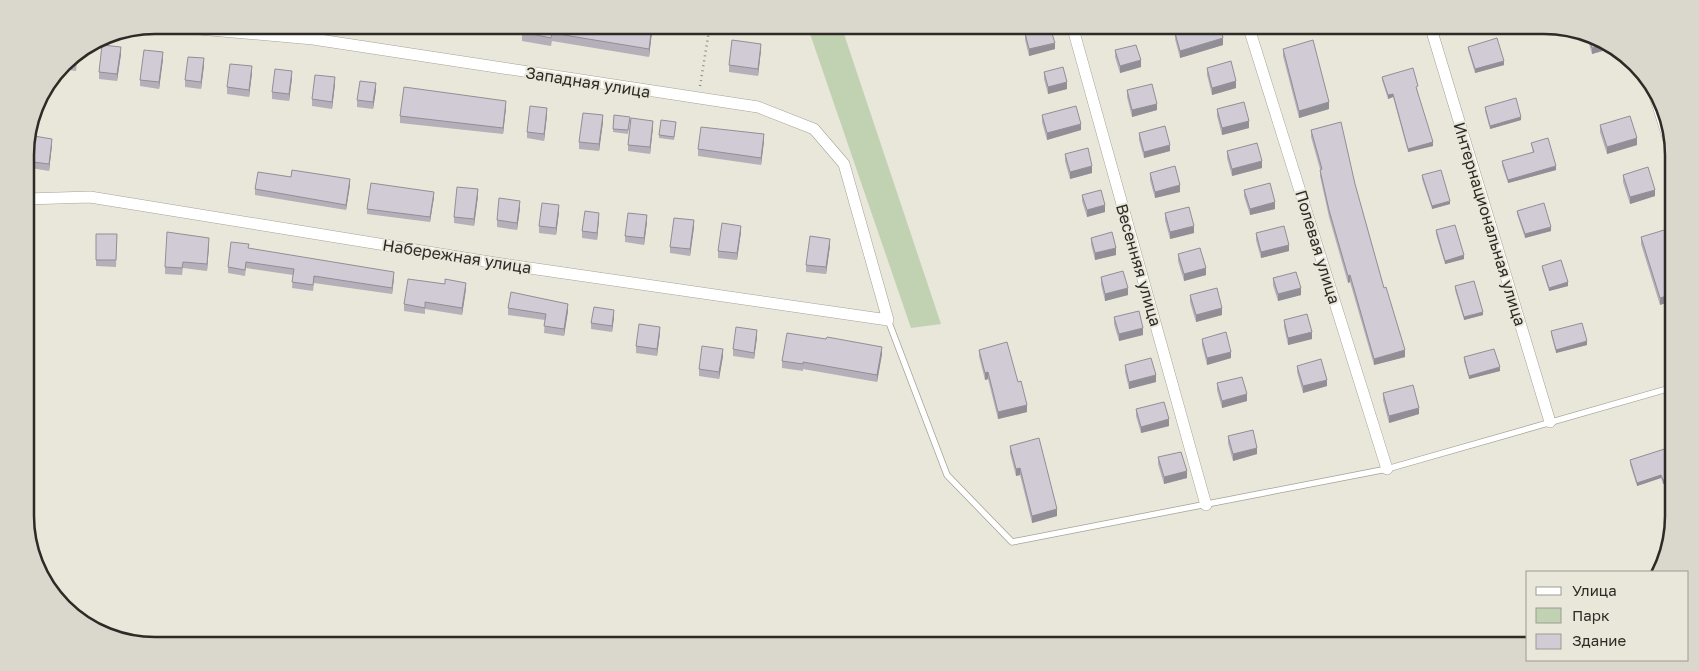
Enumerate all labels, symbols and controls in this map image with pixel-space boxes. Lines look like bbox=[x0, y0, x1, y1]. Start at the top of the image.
street label: Западная улица bbox=[524, 62, 652, 102]
street label: Интернациональная улица bbox=[1449, 120, 1531, 328]
street label: Полевая улица bbox=[1291, 188, 1345, 306]
street label: Весенняя улица bbox=[1112, 201, 1166, 329]
street label: Набережная улица bbox=[381, 234, 533, 278]
legend bbox=[1526, 571, 1689, 661]
text: Улица bbox=[1572, 581, 1617, 599]
text: Парк bbox=[1572, 606, 1610, 624]
text: Здание bbox=[1572, 631, 1626, 649]

